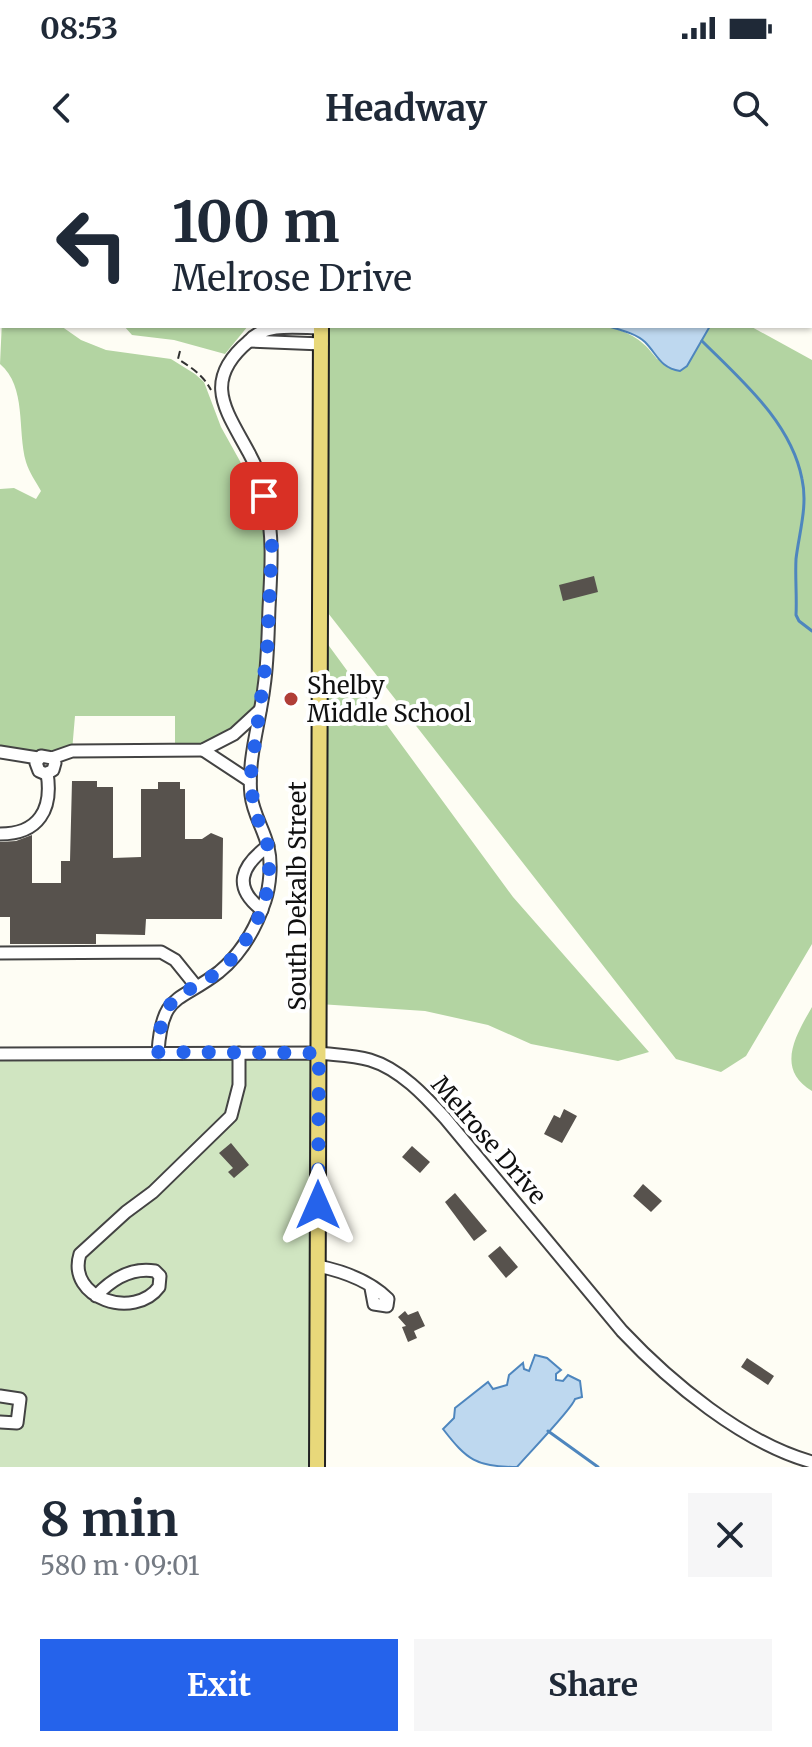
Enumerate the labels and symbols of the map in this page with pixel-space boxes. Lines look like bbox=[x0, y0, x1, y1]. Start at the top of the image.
pin bbox=[230, 462, 298, 530]
place label: Shelby Middle School bbox=[307, 670, 471, 729]
marker: Shelby Middle School bbox=[282, 690, 300, 708]
street label: South Dekalb Street bbox=[282, 781, 313, 1011]
street label: Melrose Drive bbox=[425, 1069, 553, 1211]
position arrow bbox=[276, 1163, 360, 1247]

